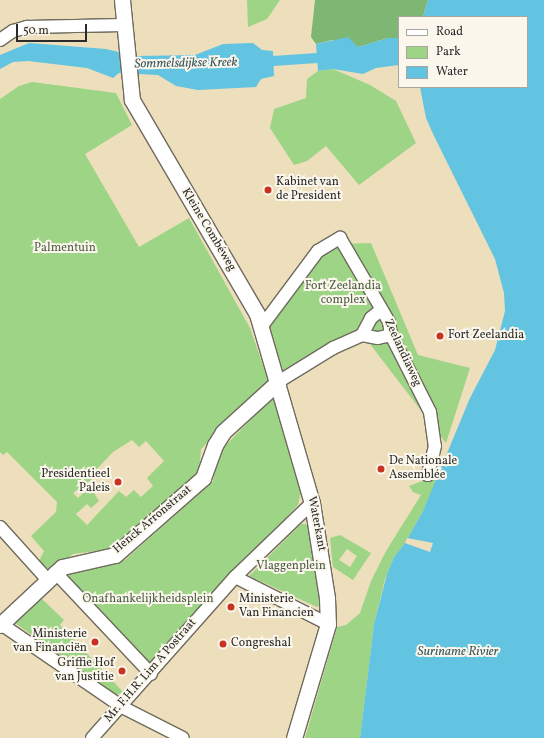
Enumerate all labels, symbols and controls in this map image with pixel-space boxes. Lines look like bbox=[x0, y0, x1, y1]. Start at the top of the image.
scale bar bbox=[18, 16, 89, 42]
legend bbox=[398, 16, 528, 88]
text: 50 m bbox=[23, 23, 49, 39]
text: Road bbox=[436, 24, 463, 40]
text: Park bbox=[436, 44, 461, 60]
water label: Sommelsdijkse Kreek bbox=[134, 55, 238, 73]
text: Water bbox=[436, 64, 468, 80]
place label: Kabinet van de President bbox=[276, 176, 341, 204]
marker: Kabinet van de President bbox=[263, 185, 273, 195]
street label: Kleine Combéweg bbox=[178, 186, 238, 274]
park label: Palmentuin bbox=[34, 242, 96, 256]
park label: Fort Zeelandia complex bbox=[305, 280, 381, 308]
street label: Zeelandiaweg bbox=[380, 317, 424, 389]
place label: Fort Zeelandia bbox=[448, 329, 524, 343]
marker: Fort Zeelandia bbox=[435, 331, 445, 341]
place label: De Nationale Assemblée bbox=[389, 455, 457, 483]
marker: De Nationale Assemblée bbox=[376, 464, 386, 474]
place label: Presidentieel Paleis bbox=[41, 468, 110, 496]
marker: Presidentieel Paleis bbox=[113, 477, 123, 487]
street label: Henck Arronstraat bbox=[111, 483, 195, 557]
street label: Waterkant bbox=[304, 495, 328, 553]
park label: Vlaggenplein bbox=[256, 560, 326, 574]
park label: Onafhankelijkheidsplein bbox=[82, 593, 214, 607]
place label: Ministerie Van Financien bbox=[239, 593, 314, 621]
marker: Ministerie Van Financien bbox=[226, 602, 236, 612]
street label: Mr. F.H.R. Lim A Postraat bbox=[102, 616, 200, 726]
place label: Ministerie van Financiën bbox=[13, 628, 87, 656]
marker: Ministerie van Financiën bbox=[90, 637, 100, 647]
place label: Congreshal bbox=[231, 637, 291, 651]
marker: Congreshal bbox=[218, 639, 228, 649]
water label: Suriname Rivier bbox=[418, 644, 498, 660]
place label: Griffie Hof van Justitie bbox=[55, 657, 114, 685]
marker: Griffie Hof van Justitie bbox=[117, 666, 127, 676]

